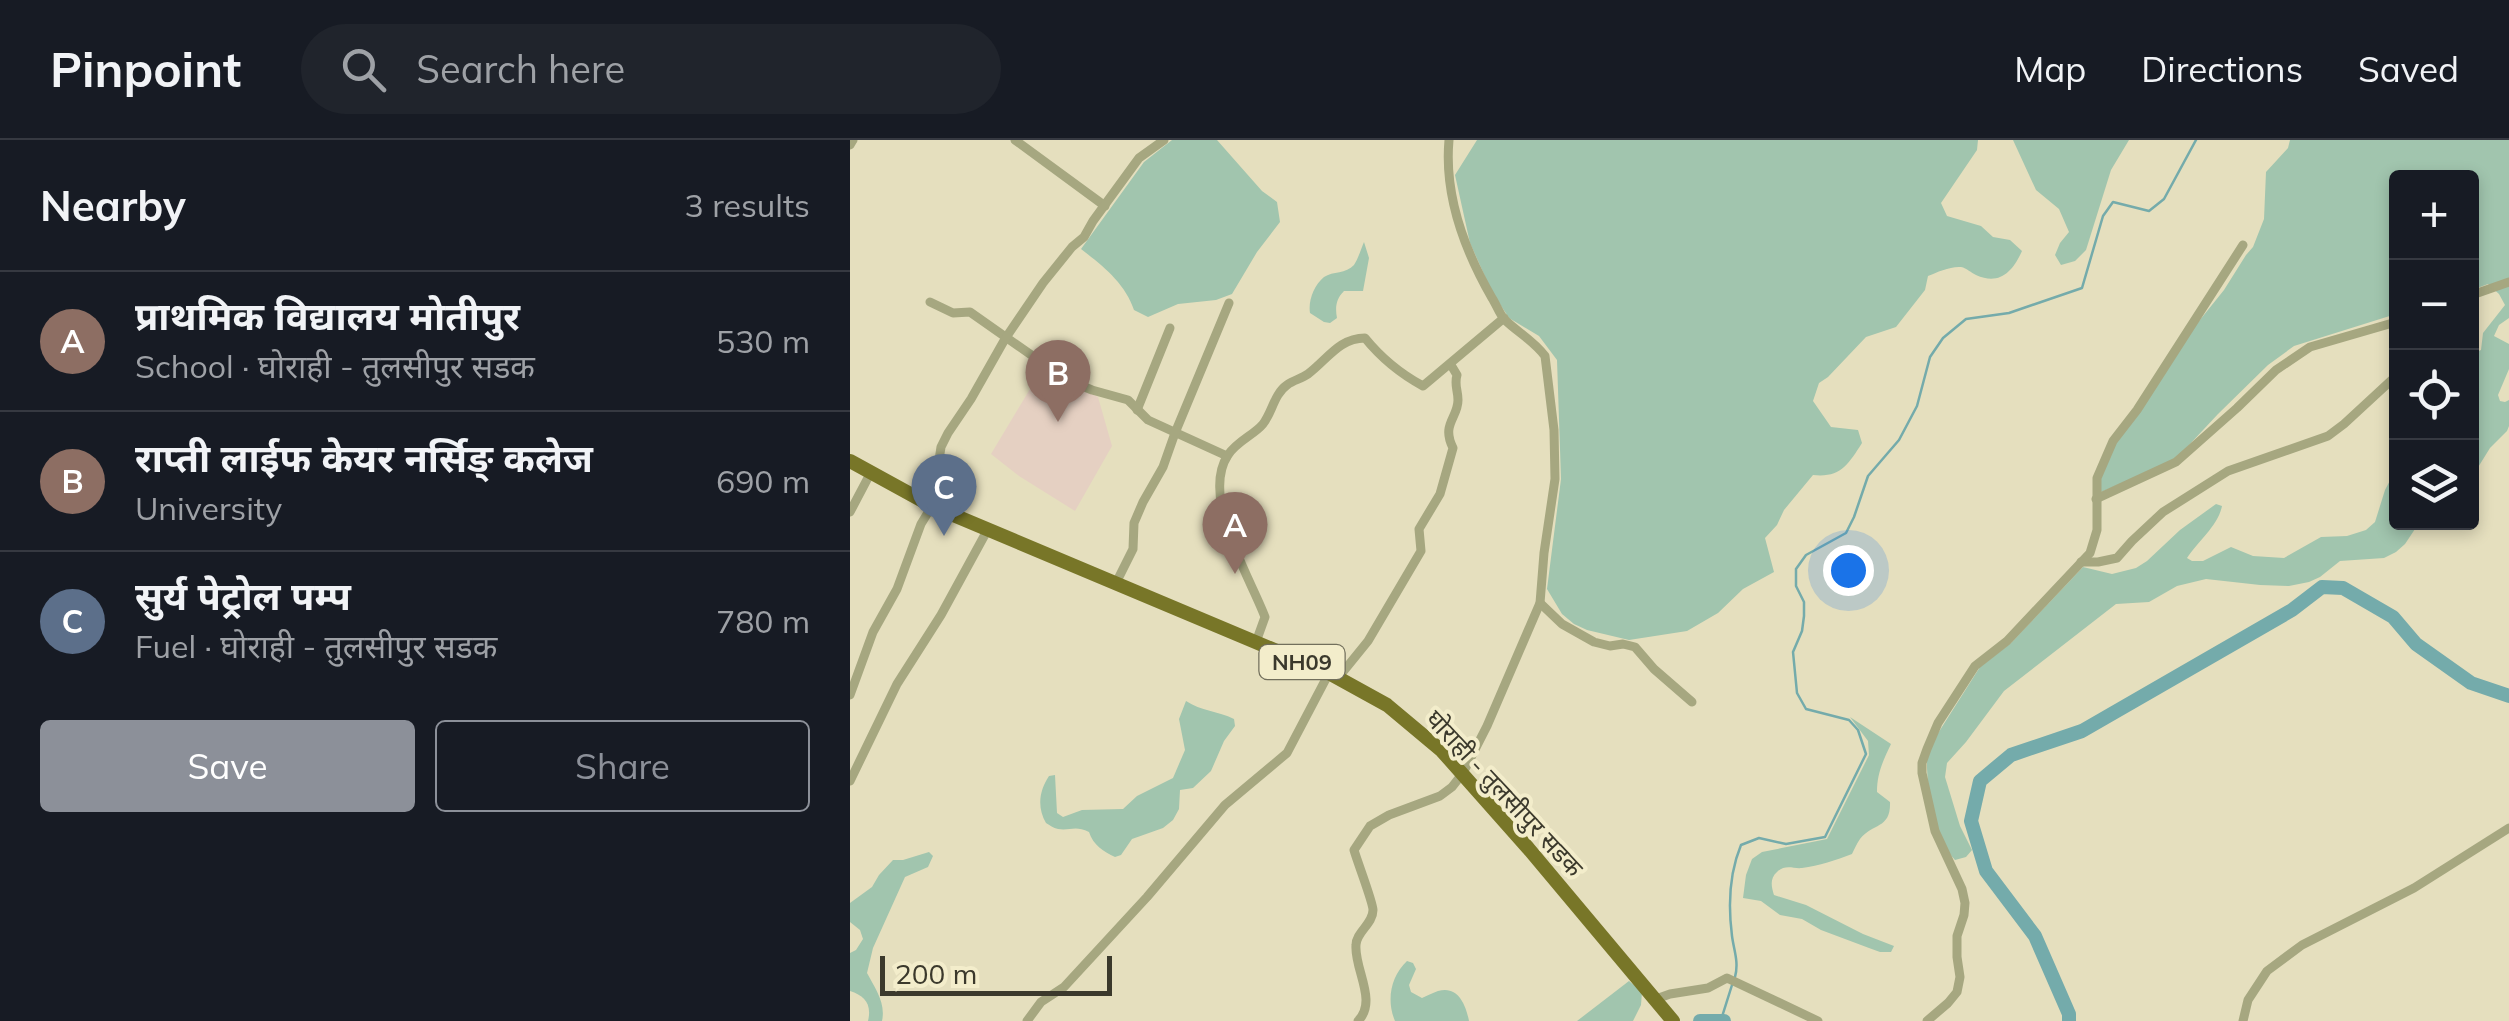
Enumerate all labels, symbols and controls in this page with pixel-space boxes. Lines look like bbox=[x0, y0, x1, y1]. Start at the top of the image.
search box bbox=[301, 24, 1001, 114]
text: Pinpoint bbox=[50, 39, 241, 99]
icon: search bbox=[336, 42, 391, 97]
text: Search here bbox=[416, 45, 625, 93]
text: Map bbox=[2014, 47, 2086, 91]
text: Directions bbox=[2141, 47, 2303, 91]
text: Saved bbox=[2358, 47, 2459, 91]
map controls bbox=[2389, 170, 2479, 530]
button: + bbox=[2389, 170, 2479, 260]
text: Nearby bbox=[40, 179, 186, 232]
text: 3 results bbox=[685, 185, 810, 225]
button: − bbox=[2389, 260, 2479, 350]
text: प्राथमिक विद्यालय मोतीपुर bbox=[135, 292, 520, 340]
text: A bbox=[60, 321, 85, 361]
text: 530 m bbox=[716, 321, 810, 361]
pin: B bbox=[1026, 340, 1090, 422]
text: School · घोराही - तुलसीपुर सडक bbox=[135, 346, 535, 386]
button: locate bbox=[2389, 350, 2479, 440]
text: राप्ती लाईफ केयर नर्सिङ् कलेज bbox=[135, 434, 593, 482]
button: layers bbox=[2389, 440, 2479, 530]
pin: C bbox=[912, 454, 976, 536]
text: B bbox=[61, 461, 84, 501]
text: 690 m bbox=[716, 461, 810, 501]
text: University bbox=[135, 488, 282, 528]
pin: A bbox=[1202, 492, 1268, 574]
your location bbox=[1823, 545, 1874, 596]
text: सुर्य पेट्रोल पम्प bbox=[135, 572, 351, 620]
text: C bbox=[62, 601, 83, 641]
text: 780 m bbox=[716, 601, 810, 641]
text: Fuel · घोराही - तुलसीपुर सडक bbox=[135, 626, 497, 666]
road number: NH09 bbox=[1260, 645, 1344, 679]
street label: घोराही - तुलसीपुर सडक bbox=[1419, 703, 1591, 884]
button: Save bbox=[40, 720, 415, 812]
button: Share bbox=[435, 720, 810, 812]
scale bar bbox=[880, 951, 1112, 996]
text: 200 m bbox=[895, 956, 977, 991]

